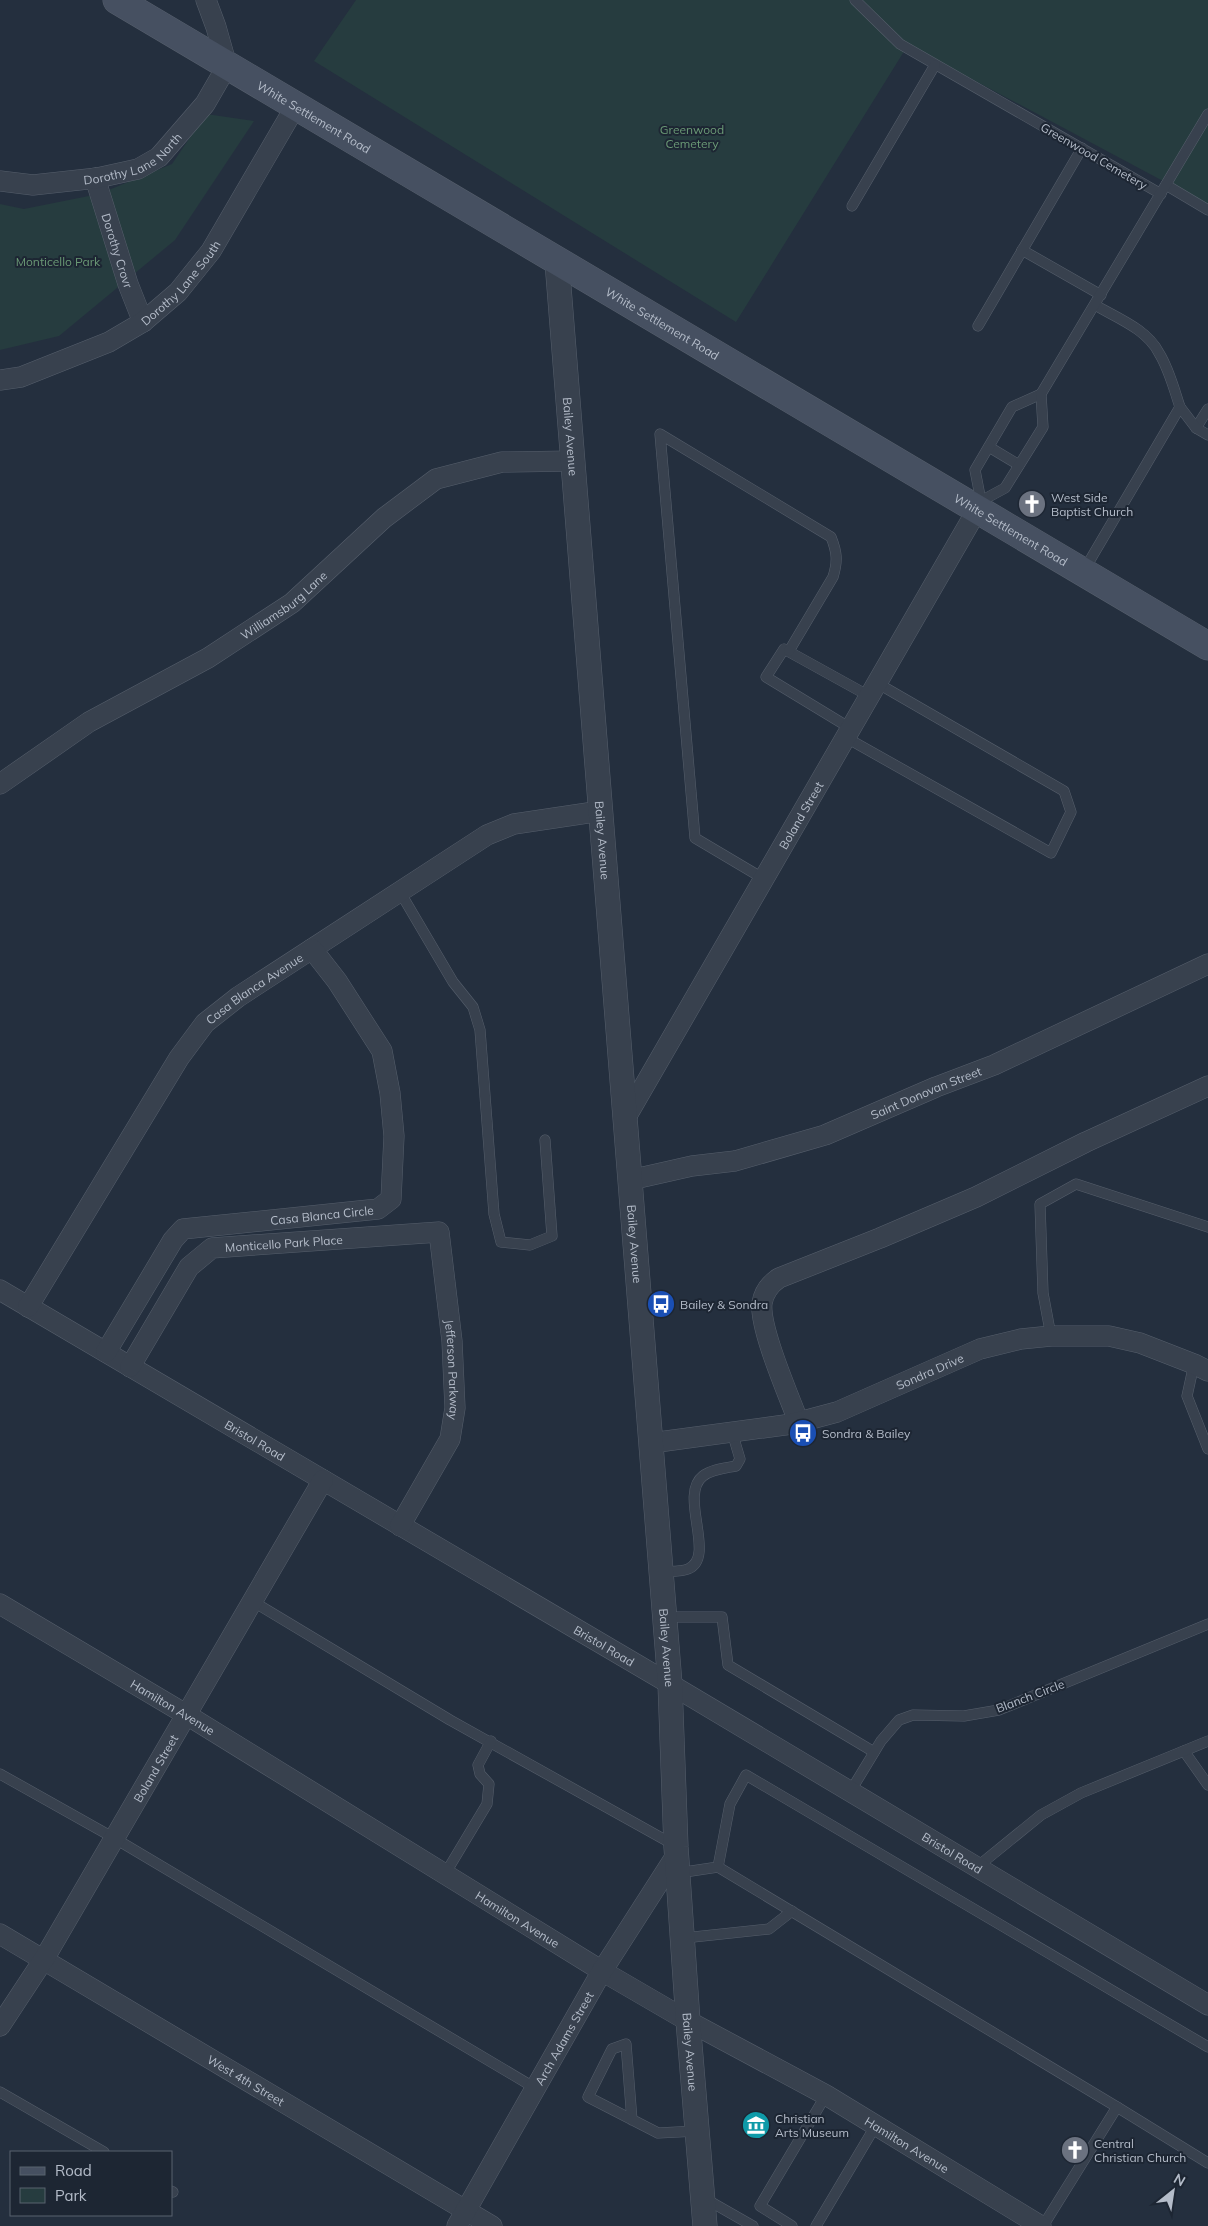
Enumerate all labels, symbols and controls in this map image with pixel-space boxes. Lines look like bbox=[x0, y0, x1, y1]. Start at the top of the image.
street label: White Settlement Road bbox=[254, 77, 374, 156]
street label: Greenwood Cemetery bbox=[1038, 119, 1151, 193]
park label: Greenwood Cemetery bbox=[660, 122, 724, 151]
street label: Dorothy Lane North bbox=[83, 129, 184, 187]
street label: Dorothy Crovr bbox=[99, 211, 137, 291]
street label: Dorothy Lane South bbox=[138, 238, 223, 328]
park label: Monticello Park bbox=[16, 254, 101, 269]
street label: White Settlement Road bbox=[603, 284, 722, 363]
street label: Bailey Avenue bbox=[560, 397, 581, 476]
church icon: West Side Baptist Church bbox=[1017, 489, 1047, 519]
street label: White Settlement Road bbox=[951, 490, 1071, 569]
place label: West Side Baptist Church bbox=[1051, 490, 1133, 519]
street label: Williamsburg Lane bbox=[237, 567, 330, 642]
street label: Boland Street bbox=[775, 779, 826, 852]
street label: Bailey Avenue bbox=[592, 800, 614, 880]
street label: Casa Blanca Avenue bbox=[203, 949, 305, 1027]
street label: Saint Donovan Street bbox=[868, 1063, 983, 1122]
street label: Casa Blanca Circle bbox=[270, 1202, 374, 1228]
street label: Bailey Avenue bbox=[624, 1204, 646, 1284]
street label: Monticello Park Place bbox=[224, 1231, 343, 1255]
bus stop icon: Bailey & Sondra bbox=[646, 1289, 676, 1319]
place label: Bailey & Sondra bbox=[680, 1297, 768, 1312]
street label: Jefferson Parkway bbox=[442, 1318, 463, 1422]
street label: Sondra Drive bbox=[893, 1350, 966, 1393]
street label: Bristol Road bbox=[222, 1416, 288, 1464]
bus stop icon: Sondra & Bailey bbox=[788, 1418, 818, 1448]
place label: Sondra & Bailey bbox=[822, 1426, 911, 1441]
street label: Bailey Avenue bbox=[657, 1608, 678, 1688]
street label: Bristol Road bbox=[571, 1622, 637, 1669]
street label: Hamilton Avenue bbox=[128, 1676, 218, 1738]
street label: Blanch Circle bbox=[994, 1676, 1066, 1716]
street label: Boland Street bbox=[130, 1732, 181, 1805]
street label: Bristol Road bbox=[919, 1829, 985, 1876]
street label: Hamilton Avenue bbox=[473, 1887, 562, 1950]
street label: Arch Adams Street bbox=[531, 1989, 596, 2088]
street label: Bailey Avenue bbox=[680, 2012, 701, 2092]
street label: West 4th Street bbox=[205, 2051, 287, 2109]
museum icon: Christian Arts Museum bbox=[741, 2110, 771, 2140]
place label: Christian Arts Museum bbox=[775, 2111, 849, 2140]
street label: Hamilton Avenue bbox=[862, 2113, 952, 2176]
church icon: Central Christian Church bbox=[1060, 2135, 1090, 2165]
place label: Central Christian Church bbox=[1094, 2136, 1186, 2165]
legend bbox=[10, 2151, 172, 2216]
text: Road bbox=[55, 2161, 92, 2180]
north arrow bbox=[1148, 2166, 1198, 2216]
text: N bbox=[1170, 2169, 1189, 2190]
text: Park bbox=[55, 2186, 87, 2205]

